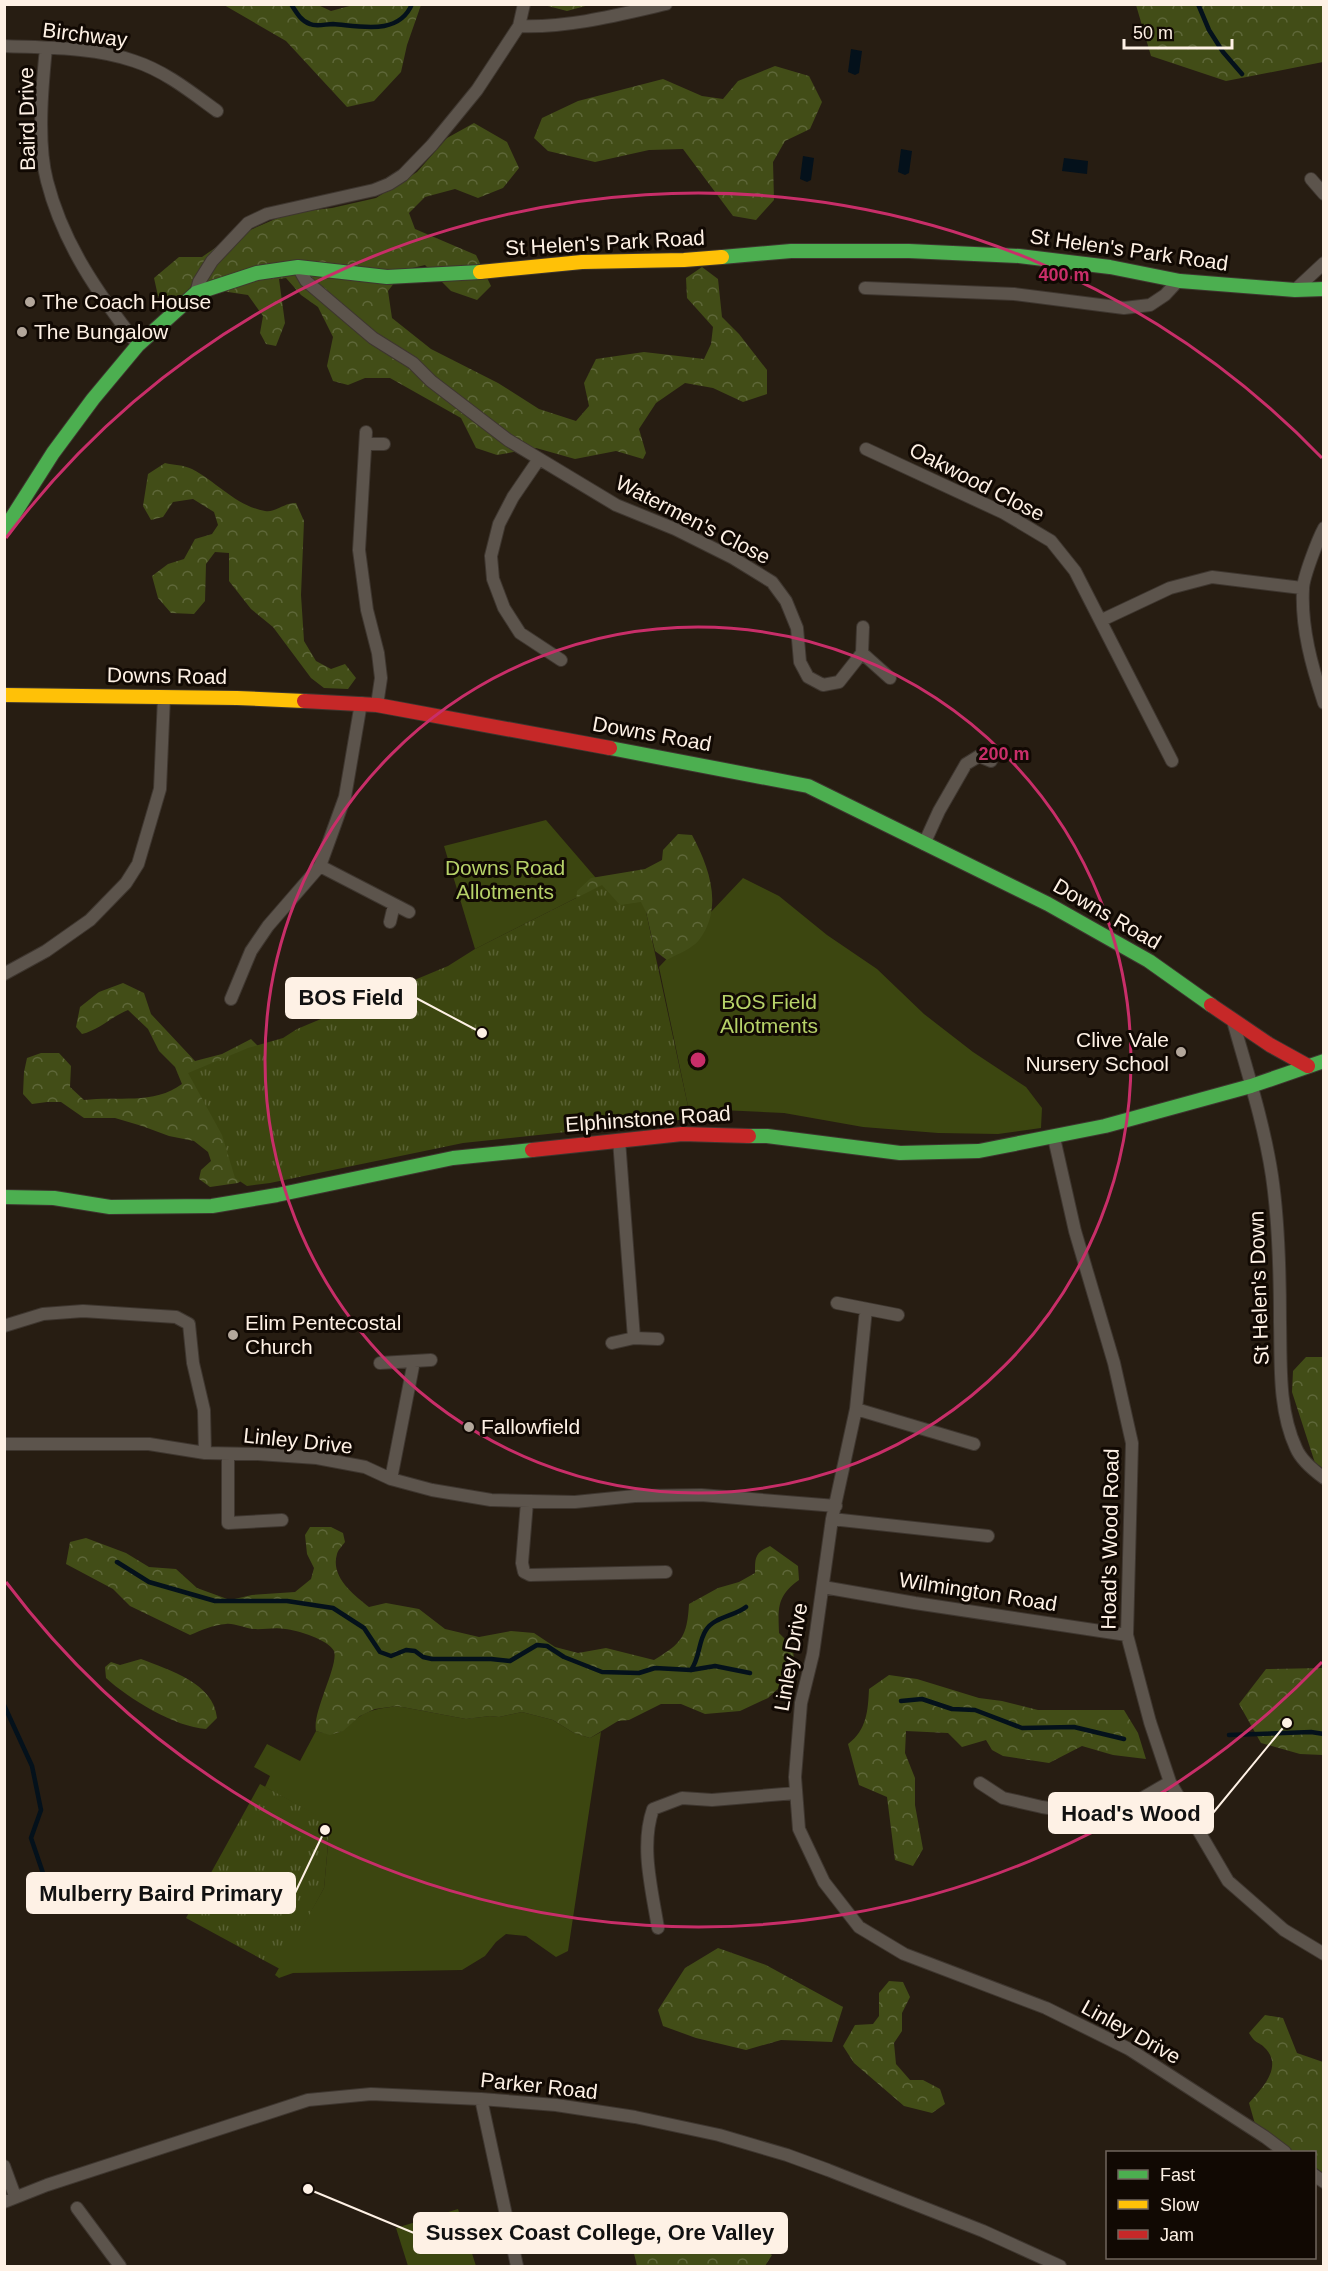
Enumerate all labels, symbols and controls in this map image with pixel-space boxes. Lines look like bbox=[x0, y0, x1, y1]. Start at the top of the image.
scale bar bbox=[1124, 12, 1232, 50]
street label: Birchway bbox=[41, 18, 129, 51]
text: 50 m bbox=[1133, 23, 1173, 43]
street label: Baird Drive bbox=[14, 67, 39, 171]
street label: St Helen's Park Road bbox=[1028, 224, 1230, 275]
street label: St Helen's Park Road bbox=[504, 226, 705, 259]
text: 400 m bbox=[1038, 265, 1090, 285]
place label: The Coach House bbox=[42, 290, 211, 313]
marker: The Coach House bbox=[23, 295, 37, 309]
place label: The Bungalow bbox=[34, 320, 169, 343]
marker: The Bungalow bbox=[15, 325, 29, 339]
street label: Oakwood Close bbox=[906, 438, 1048, 525]
street label: Watermen's Close bbox=[612, 471, 774, 568]
street label: Downs Road bbox=[107, 663, 227, 688]
street label: Downs Road bbox=[591, 712, 713, 755]
text: 200 m bbox=[978, 744, 1030, 764]
park label: Downs Road Allotments bbox=[445, 856, 565, 903]
street label: Downs Road bbox=[1049, 874, 1165, 954]
callout: BOS Field bbox=[286, 978, 416, 1018]
text: BOS Field bbox=[298, 985, 404, 1010]
park label: BOS Field Allotments bbox=[720, 990, 818, 1037]
place label: Clive Vale Nursery School bbox=[1025, 1028, 1169, 1075]
marker: Clive Vale Nursery School bbox=[1174, 1045, 1188, 1059]
centre of rings bbox=[688, 1050, 708, 1070]
street label: Elphinstone Road bbox=[564, 1101, 731, 1136]
street label: St Helen's Down bbox=[1244, 1210, 1273, 1366]
place label: Elim Pentecostal Church bbox=[245, 1311, 401, 1358]
marker: Elim Pentecostal Church bbox=[226, 1328, 240, 1342]
place label: Fallowfield bbox=[481, 1415, 580, 1438]
marker: Fallowfield bbox=[462, 1420, 476, 1434]
street label: Linley Drive bbox=[242, 1423, 354, 1458]
street label: Hoad's Wood Road bbox=[1096, 1448, 1123, 1630]
street label: Wilmington Road bbox=[897, 1568, 1059, 1615]
street label: Linley Drive bbox=[770, 1601, 811, 1713]
callout: Hoad's Wood bbox=[1049, 1793, 1213, 1833]
text: Hoad's Wood bbox=[1061, 1801, 1201, 1826]
callout: Mulberry Baird Primary bbox=[27, 1873, 295, 1913]
text: Mulberry Baird Primary bbox=[39, 1881, 283, 1906]
street label: Linley Drive bbox=[1078, 1995, 1185, 2068]
street label: Parker Road bbox=[479, 2068, 599, 2103]
legend bbox=[1106, 2151, 1316, 2259]
text: Fast bbox=[1160, 2165, 1195, 2185]
text: Slow bbox=[1160, 2195, 1200, 2215]
callout: Sussex Coast College, Ore Valley bbox=[414, 2213, 787, 2253]
text: Sussex Coast College, Ore Valley bbox=[426, 2220, 775, 2245]
text: Jam bbox=[1160, 2225, 1194, 2245]

